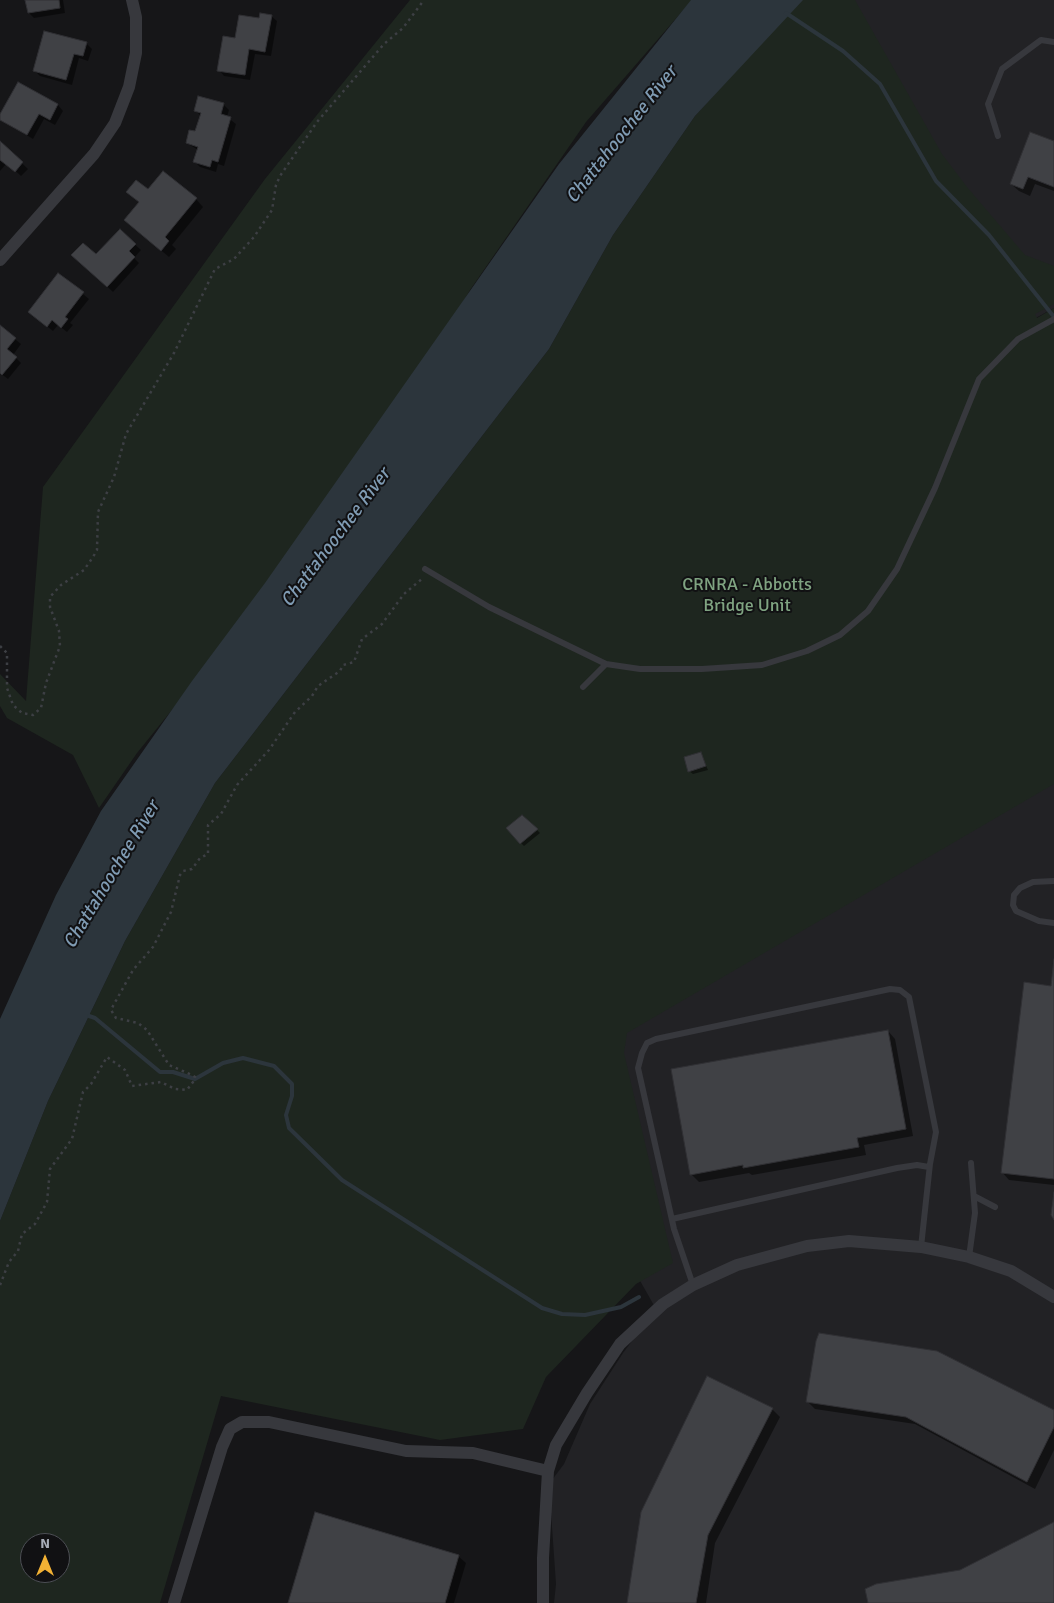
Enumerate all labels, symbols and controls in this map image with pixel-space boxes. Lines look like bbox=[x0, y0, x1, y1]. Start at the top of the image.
water label: Chattahoochee River bbox=[561, 62, 683, 208]
water label: Chattahoochee River bbox=[276, 464, 396, 612]
park label: CRNRA - Abbotts Bridge Unit bbox=[682, 574, 812, 616]
water label: Chattahoochee River bbox=[59, 797, 165, 953]
north arrow bbox=[20, 1533, 70, 1583]
text: N bbox=[40, 1535, 50, 1552]

